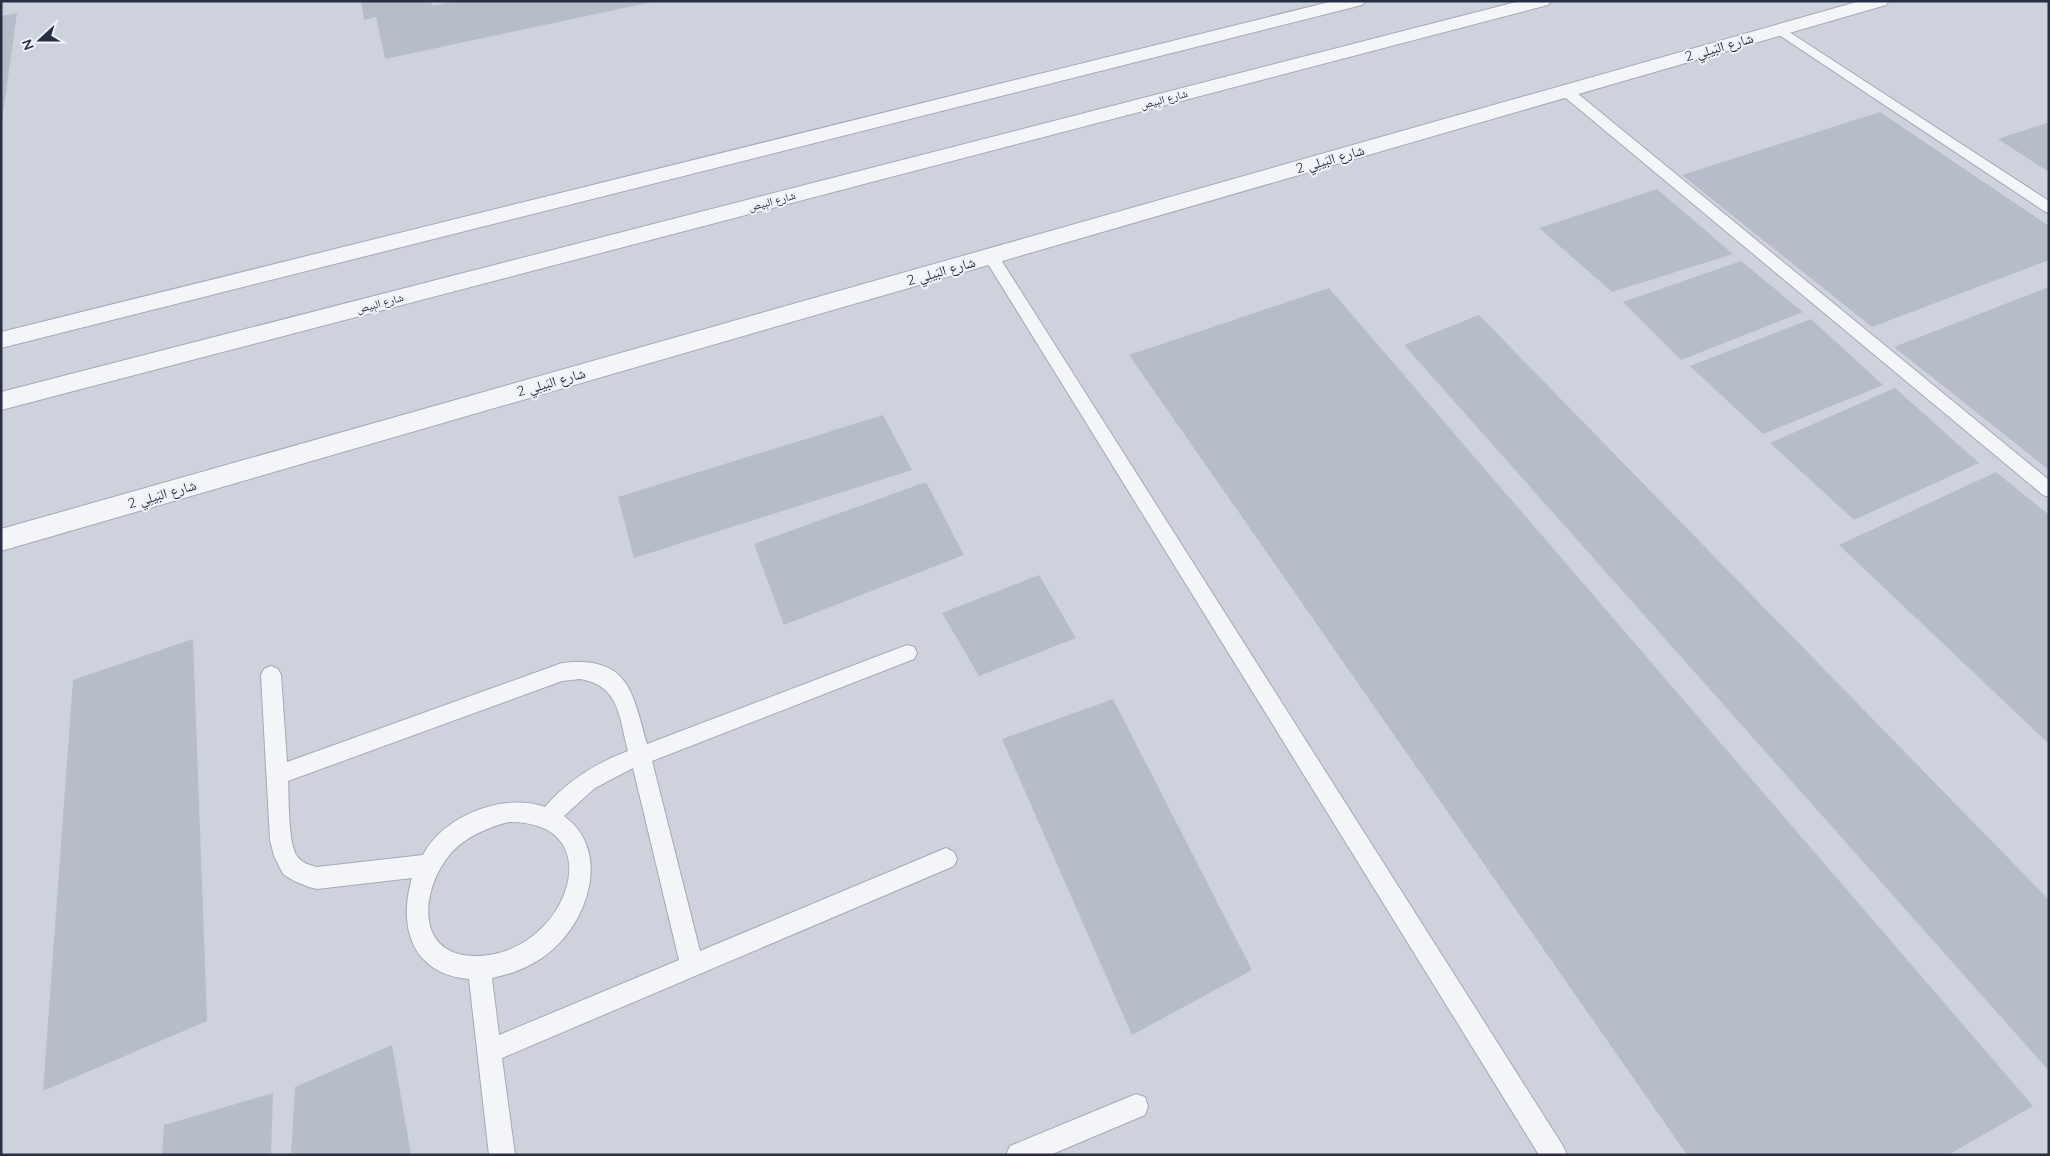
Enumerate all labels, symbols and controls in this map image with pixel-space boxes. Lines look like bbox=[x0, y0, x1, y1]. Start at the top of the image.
north arrow bbox=[15, 15, 65, 65]
street label: شارع البَيلِي 2 bbox=[1683, 29, 1756, 68]
text: N bbox=[18, 37, 38, 53]
street label: شارع البِيص bbox=[1139, 86, 1189, 113]
street label: شارع البَيلِي 2 bbox=[1294, 141, 1367, 180]
street label: شارع البِيص bbox=[747, 188, 797, 215]
street label: شارع البَيلِي 2 bbox=[905, 253, 978, 292]
street label: شارع البِيص bbox=[355, 290, 405, 317]
street label: شارع البَيلِي 2 bbox=[515, 364, 588, 403]
street label: شارع البَيلِي 2 bbox=[126, 476, 199, 515]

